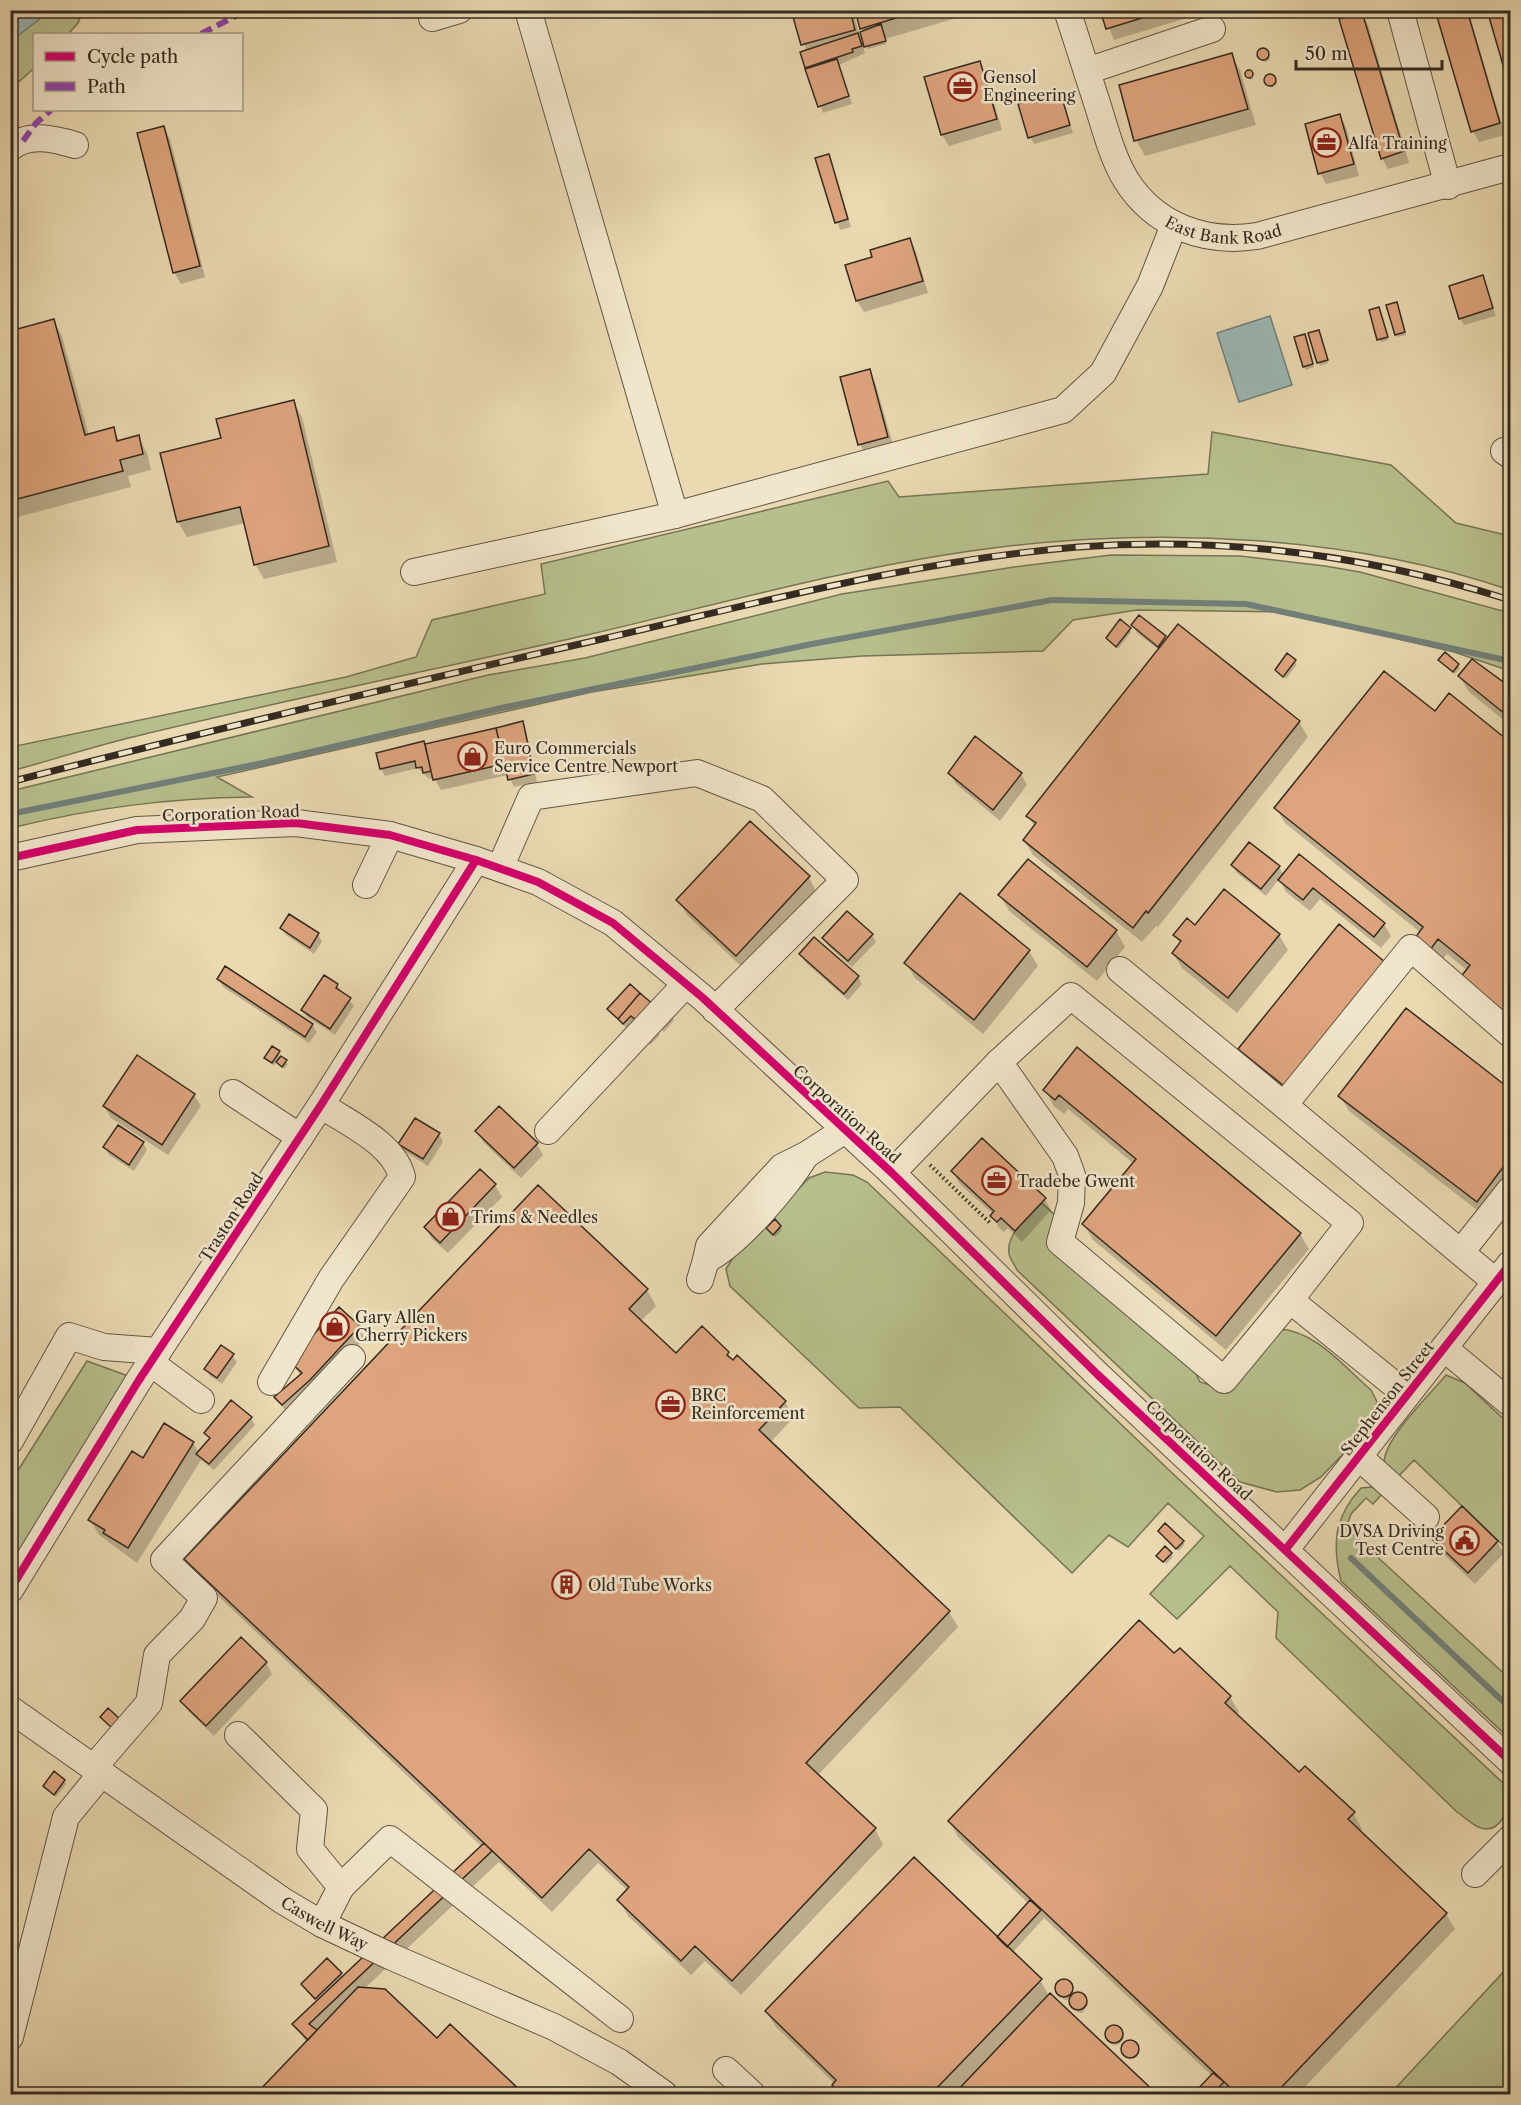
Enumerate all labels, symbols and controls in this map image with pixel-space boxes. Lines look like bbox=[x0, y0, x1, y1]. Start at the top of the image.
legend bbox=[33, 33, 243, 111]
scale bar bbox=[1296, 33, 1442, 71]
text: 50 m bbox=[1305, 43, 1348, 65]
text: Cycle path bbox=[87, 46, 178, 68]
place label: Gensol Engineering bbox=[983, 67, 1076, 105]
office icon: Gensol Engineering bbox=[946, 70, 978, 102]
text: Path bbox=[87, 76, 126, 98]
office icon: Alfa Training bbox=[1311, 127, 1343, 159]
place label: Alfa Training bbox=[1347, 133, 1447, 153]
street label: East Bank Road bbox=[1162, 211, 1284, 248]
place label: Euro Commercials Service Centre Newport bbox=[494, 738, 678, 776]
shop icon: Euro Commercials Service Centre Newport bbox=[457, 741, 489, 773]
street label: Corporation Road bbox=[162, 801, 300, 825]
street label: Corporation Road bbox=[789, 1060, 905, 1168]
office icon: Tradebe Gwent bbox=[980, 1165, 1012, 1197]
street label: Traston Road bbox=[195, 1168, 267, 1265]
place label: Tradebe Gwent bbox=[1017, 1171, 1135, 1191]
shop icon: Trims & Needles bbox=[434, 1201, 466, 1233]
place label: Trims & Needles bbox=[471, 1207, 598, 1227]
place label: Gary Allen Cherry Pickers bbox=[355, 1307, 468, 1345]
shop icon: Gary Allen Cherry Pickers bbox=[318, 1310, 350, 1342]
street label: Stephenson Street bbox=[1336, 1337, 1438, 1459]
place label: BRC Reinforcement bbox=[691, 1385, 806, 1423]
office icon: BRC Reinforcement bbox=[654, 1388, 686, 1420]
street label: Corporation Road bbox=[1142, 1396, 1256, 1504]
place label: DVSA Driving Test Centre bbox=[1339, 1521, 1445, 1559]
public building icon: DVSA Driving Test Centre bbox=[1449, 1524, 1481, 1556]
building icon: Old Tube Works bbox=[551, 1569, 583, 1601]
place label: Old Tube Works bbox=[588, 1575, 712, 1595]
street label: Caswell Way bbox=[277, 1892, 372, 1955]

